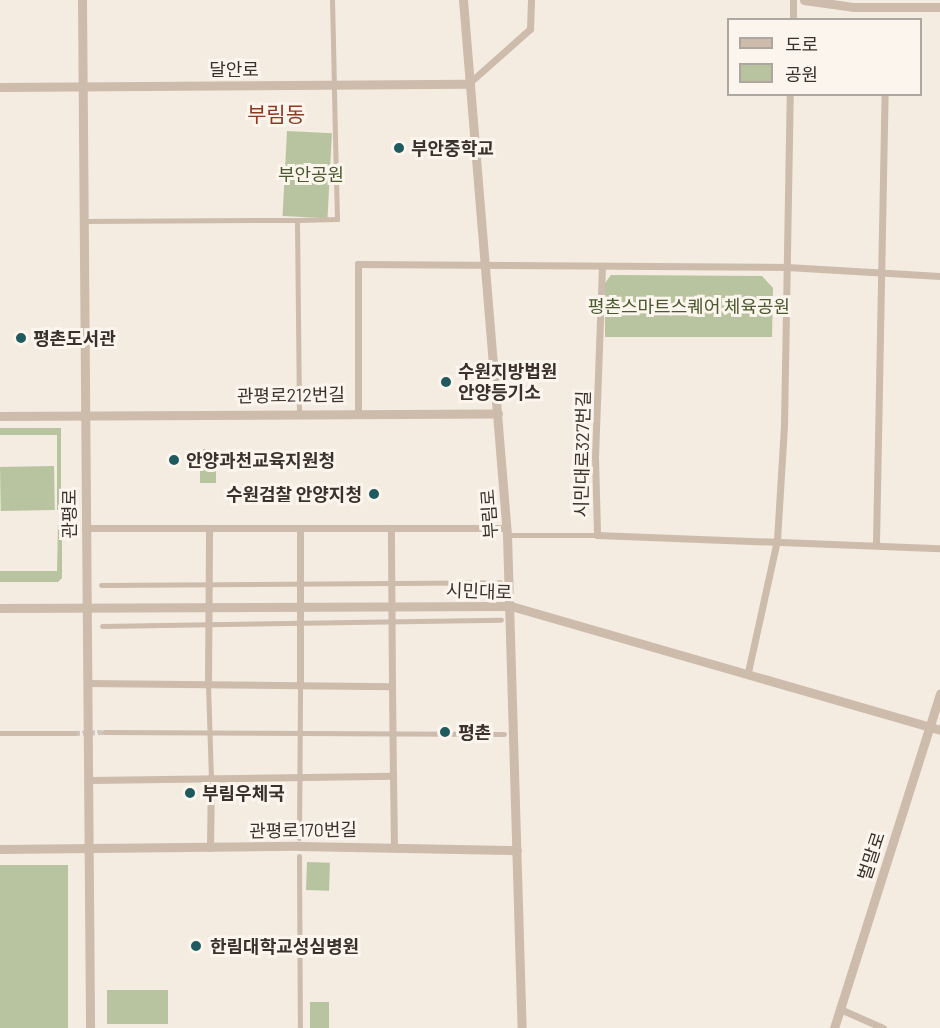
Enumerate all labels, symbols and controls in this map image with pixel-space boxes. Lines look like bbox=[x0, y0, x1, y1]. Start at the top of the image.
legend bbox=[727, 18, 922, 96]
text: 도로 bbox=[785, 33, 818, 55]
street label: 달안로 bbox=[209, 58, 259, 80]
text: 공원 bbox=[785, 63, 818, 85]
district label: 부림동 bbox=[247, 101, 305, 127]
place label: 부안중학교 bbox=[411, 137, 494, 159]
marker: 부안중학교 bbox=[392, 141, 406, 155]
park label: 부안공원 bbox=[278, 163, 344, 185]
park label: 평촌스마트스퀘어 체육공원 bbox=[588, 295, 790, 317]
place label: 평촌도서관 bbox=[33, 327, 116, 349]
marker: 평촌도서관 bbox=[14, 331, 28, 345]
place label: 수원지방법원 안양등기소 bbox=[458, 361, 557, 404]
marker: 수원지방법원 안양등기소 bbox=[439, 375, 453, 389]
street label: 관평로212번길 bbox=[237, 383, 345, 407]
street label: 시민대로327번길 bbox=[570, 390, 594, 518]
place label: 안양과천교육지원청 bbox=[186, 449, 335, 471]
marker: 안양과천교육지원청 bbox=[167, 453, 181, 467]
place label: 수원검찰 안양지청 bbox=[226, 483, 362, 505]
marker: 수원검찰 안양지청 bbox=[367, 487, 381, 501]
street label: 부림로 bbox=[476, 488, 502, 540]
street label: 관평로 bbox=[58, 489, 80, 539]
street label: 시민대로 bbox=[446, 579, 512, 603]
place label: 평촌 bbox=[458, 721, 491, 743]
marker: 평촌 bbox=[436, 723, 454, 741]
place label: 부림우체국 bbox=[202, 782, 285, 804]
marker: 부림우체국 bbox=[183, 786, 197, 800]
street label: 관평로170번길 bbox=[249, 818, 357, 842]
street label: 벌말로 bbox=[853, 829, 889, 883]
place label: 한림대학교성심병원 bbox=[210, 935, 359, 957]
marker: 한림대학교성심병원 bbox=[187, 937, 205, 955]

